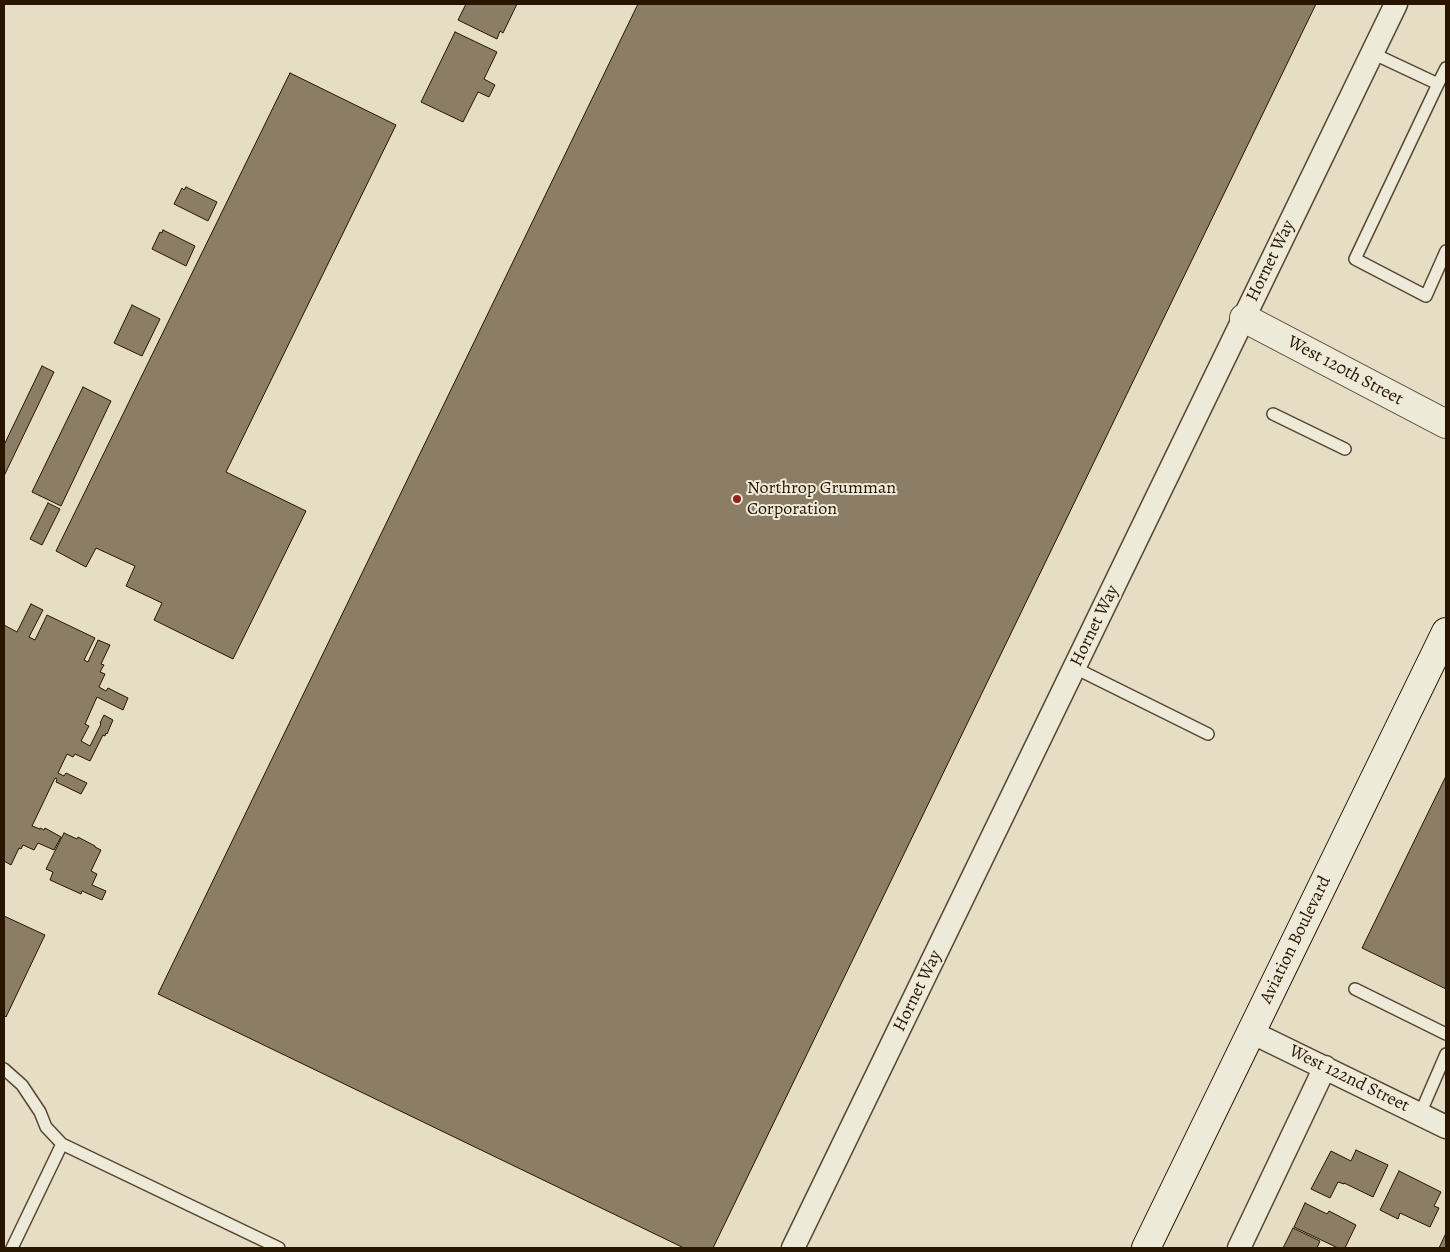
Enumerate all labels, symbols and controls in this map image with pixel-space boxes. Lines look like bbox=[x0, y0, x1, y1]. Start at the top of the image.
street label: Hornet Way bbox=[1242, 217, 1300, 305]
street label: West 120th Street bbox=[1283, 331, 1407, 411]
place label: Northrop Grumman Corporation bbox=[747, 478, 896, 520]
marker: Northrop Grumman Corporation bbox=[731, 493, 743, 505]
street label: Hornet Way bbox=[1066, 582, 1124, 670]
street label: Aviation Boulevard bbox=[1256, 873, 1336, 1007]
street label: Hornet Way bbox=[889, 947, 947, 1035]
street label: West 122nd Street bbox=[1285, 1041, 1413, 1117]

